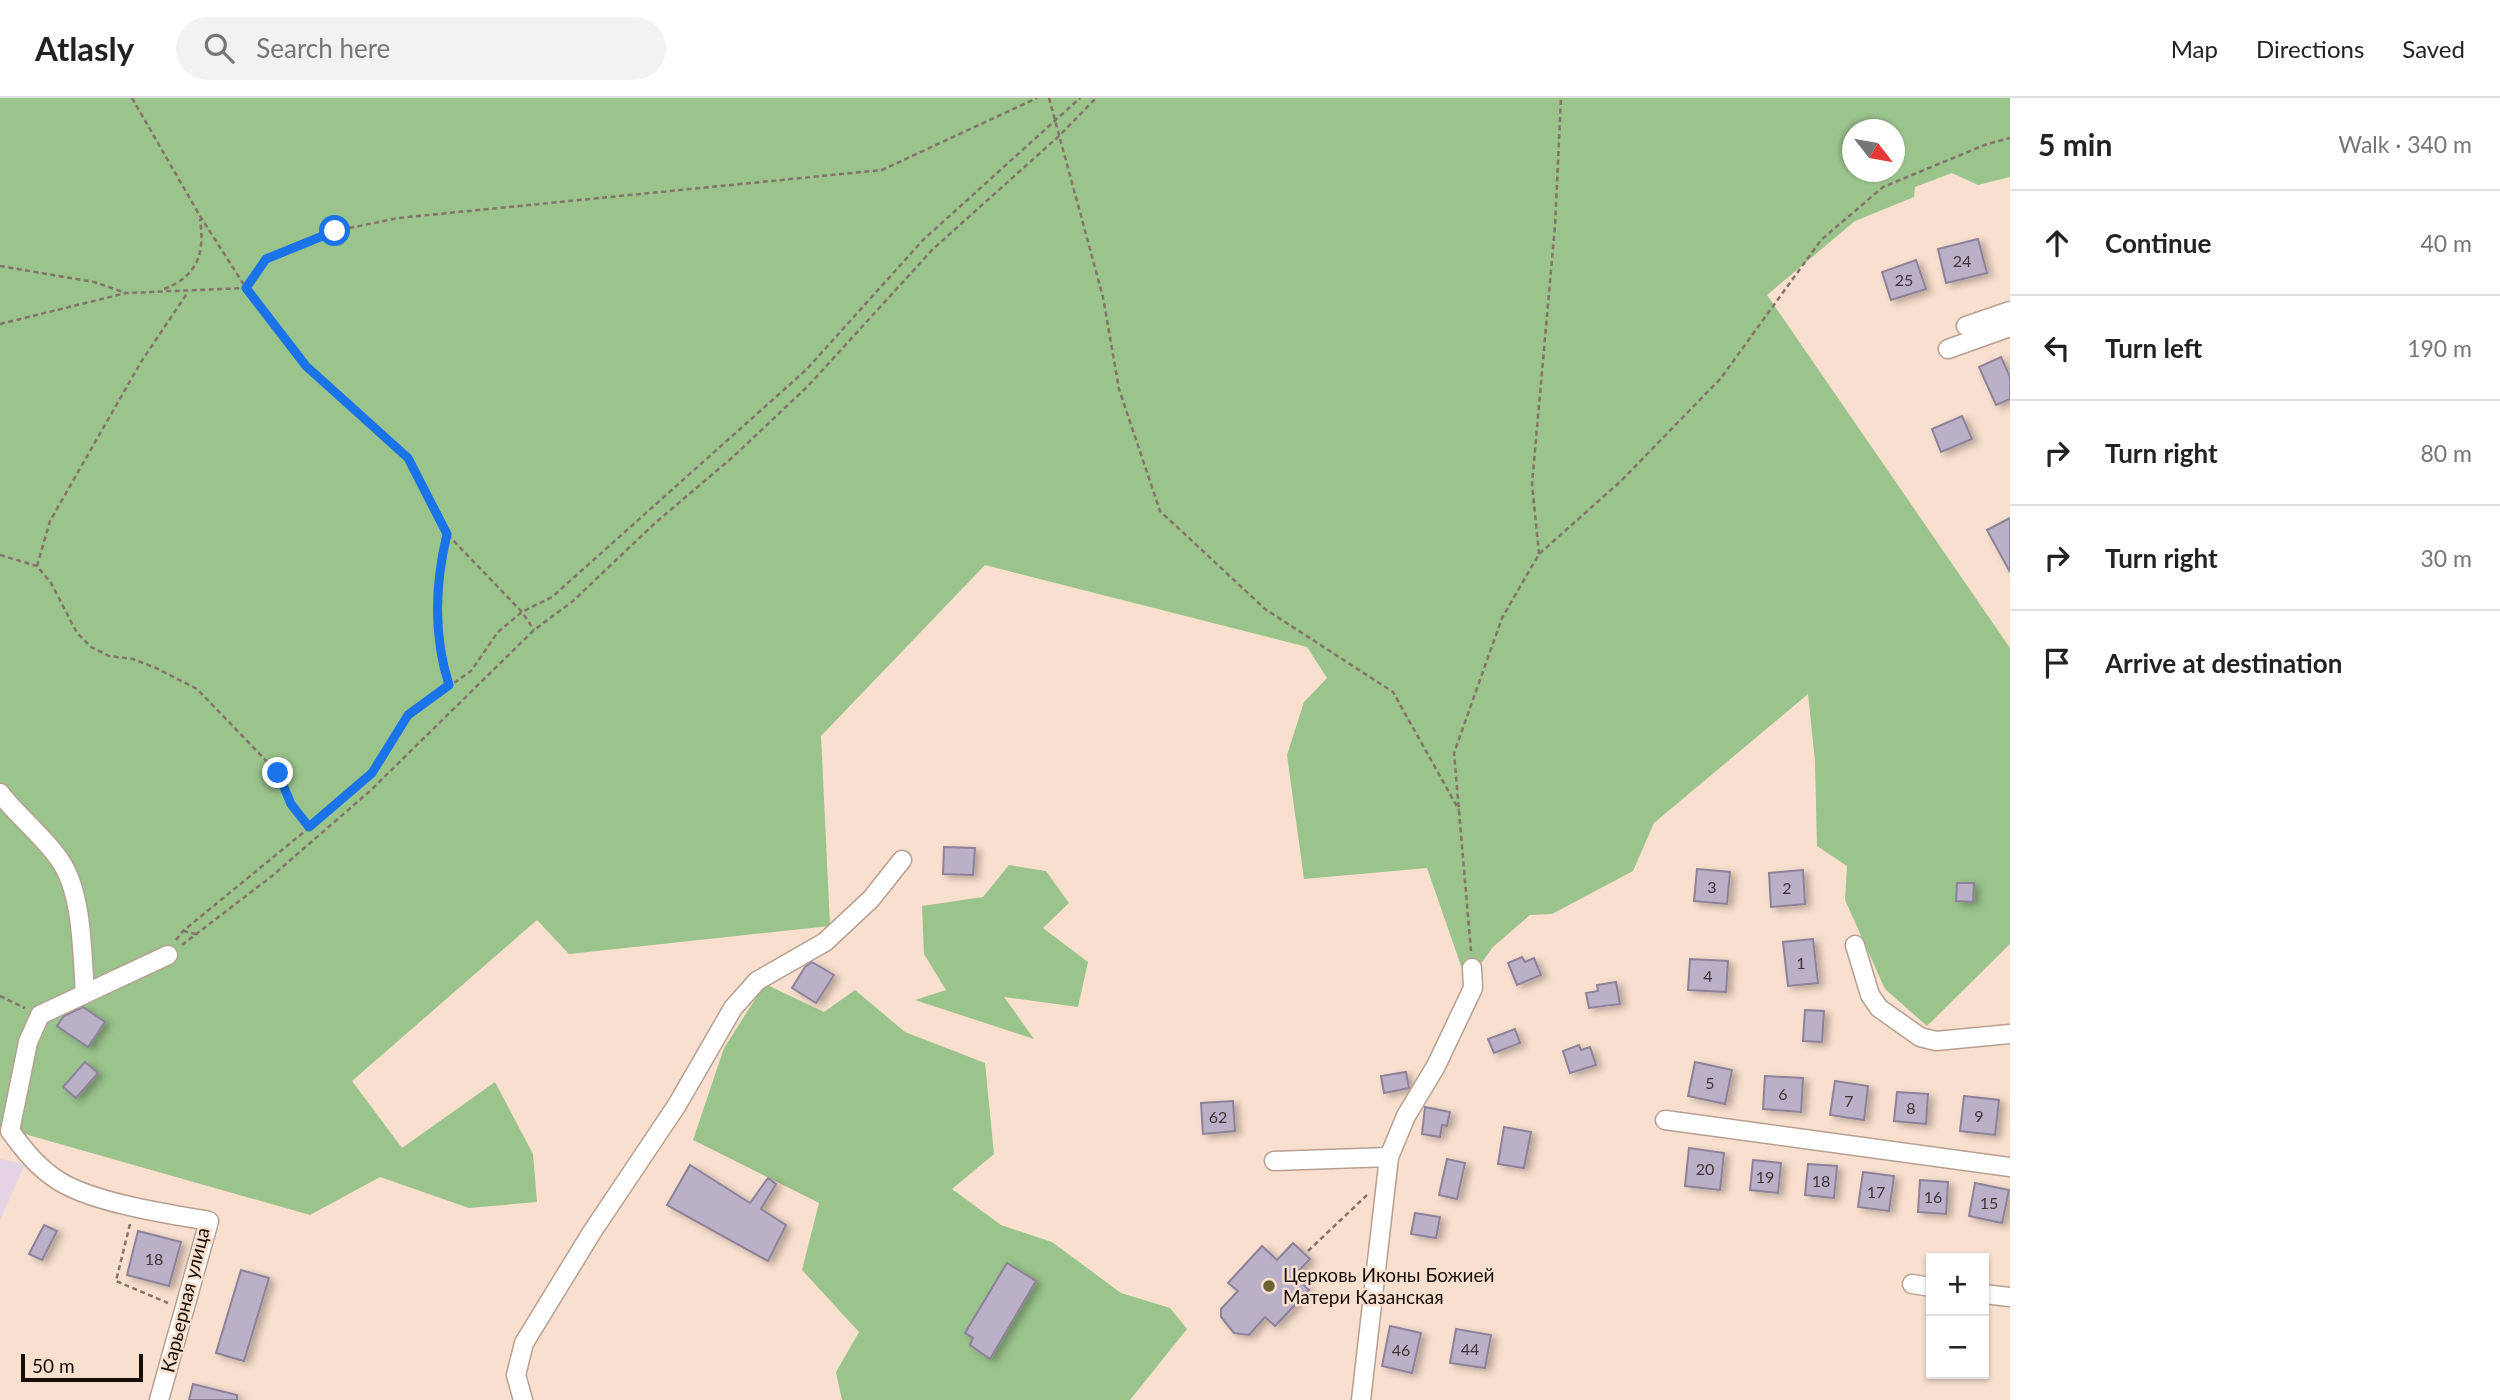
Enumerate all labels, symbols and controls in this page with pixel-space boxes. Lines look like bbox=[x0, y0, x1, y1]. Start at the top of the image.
search box bbox=[176, 17, 666, 80]
text: Atlasly bbox=[35, 28, 134, 68]
icon: search bbox=[200, 29, 238, 67]
text: Search here bbox=[256, 32, 390, 64]
text: Map bbox=[2171, 34, 2218, 63]
text: Directions bbox=[2256, 34, 2364, 63]
text: Saved bbox=[2402, 34, 2465, 63]
north arrow bbox=[1842, 119, 1905, 182]
text: 5 min bbox=[2038, 126, 2112, 162]
text: Walk · 340 m bbox=[2338, 130, 2472, 158]
route start bbox=[319, 215, 350, 246]
icon: ahead bbox=[2038, 224, 2076, 262]
text: Continue bbox=[2105, 227, 2211, 259]
text: 40 m bbox=[2421, 229, 2472, 257]
house number: 24 bbox=[1953, 251, 1971, 270]
house number: 25 bbox=[1895, 270, 1913, 289]
icon: left bbox=[2038, 329, 2076, 367]
text: Turn left bbox=[2105, 332, 2202, 364]
text: 190 m bbox=[2407, 334, 2472, 362]
icon: right bbox=[2038, 434, 2076, 472]
text: Turn right bbox=[2105, 437, 2218, 469]
text: 80 m bbox=[2421, 439, 2472, 467]
icon: right bbox=[2038, 539, 2076, 577]
text: Turn right bbox=[2105, 542, 2218, 574]
text: 30 m bbox=[2421, 544, 2472, 572]
icon: arrive bbox=[2038, 644, 2076, 682]
text: Arrive at destination bbox=[2105, 647, 2342, 679]
route end bbox=[262, 757, 293, 788]
house number: 3 bbox=[1707, 877, 1717, 896]
house number: 2 bbox=[1782, 878, 1792, 897]
house number: 1 bbox=[1796, 953, 1806, 972]
house number: 4 bbox=[1703, 966, 1713, 985]
house number: 5 bbox=[1705, 1073, 1715, 1092]
house number: 6 bbox=[1778, 1084, 1788, 1103]
house number: 7 bbox=[1844, 1091, 1854, 1110]
house number: 8 bbox=[1906, 1098, 1916, 1117]
house number: 9 bbox=[1974, 1106, 1984, 1125]
house number: 62 bbox=[1209, 1107, 1227, 1126]
house number: 20 bbox=[1696, 1159, 1714, 1178]
house number: 19 bbox=[1756, 1167, 1774, 1186]
house number: 18 bbox=[1812, 1171, 1830, 1190]
house number: 17 bbox=[1867, 1182, 1885, 1201]
house number: 16 bbox=[1924, 1187, 1942, 1206]
house number: 15 bbox=[1980, 1193, 1998, 1212]
street label: Карьерная улица bbox=[155, 1225, 214, 1375]
house number: 18 bbox=[145, 1249, 163, 1268]
map controls bbox=[1926, 1253, 1989, 1379]
button: + bbox=[1926, 1253, 1989, 1316]
place label: Церковь Иконы Божией Матери Казанская bbox=[1283, 1263, 1494, 1308]
marker: Церковь Иконы Божией Матери Казанская bbox=[1261, 1278, 1277, 1294]
button: − bbox=[1926, 1316, 1989, 1379]
house number: 44 bbox=[1461, 1339, 1479, 1358]
house number: 46 bbox=[1392, 1340, 1410, 1359]
scale bar bbox=[21, 1351, 144, 1383]
text: 50 m bbox=[32, 1354, 75, 1377]

